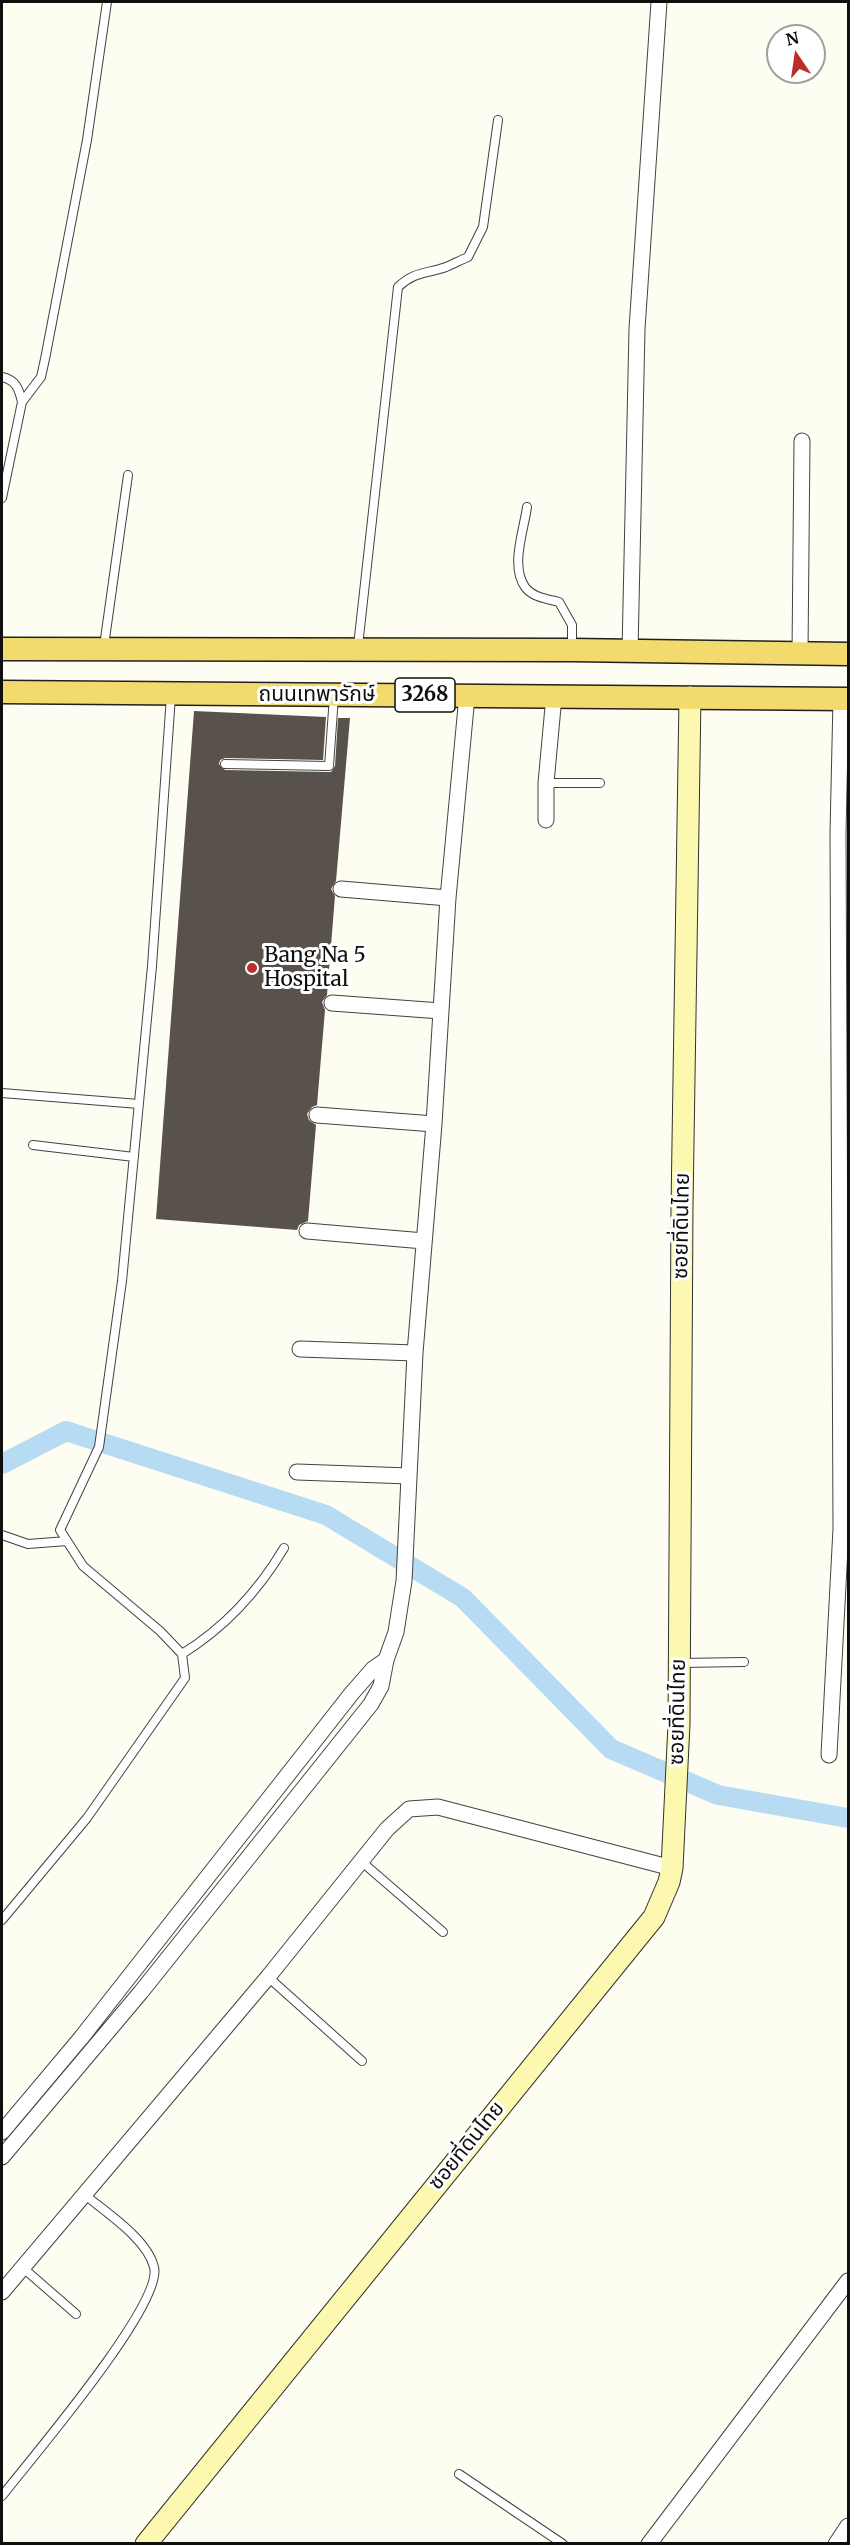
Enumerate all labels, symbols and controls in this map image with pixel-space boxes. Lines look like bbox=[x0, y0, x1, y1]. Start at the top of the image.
north arrow bbox=[766, 24, 826, 84]
text: N bbox=[784, 27, 801, 50]
road number: 3268 bbox=[395, 678, 455, 712]
street label: ถนนเทพารักษ์ bbox=[259, 682, 375, 708]
place label: Bang Na 5 Hospital bbox=[264, 943, 366, 993]
marker: Bang Na 5 Hospital bbox=[245, 961, 259, 975]
street label: ซอยที่ดินไทย bbox=[668, 1173, 696, 1279]
street label: ซอยที่ดินไทย bbox=[664, 1659, 692, 1765]
street label: ซอยที่ดินไทย bbox=[424, 2097, 510, 2195]

